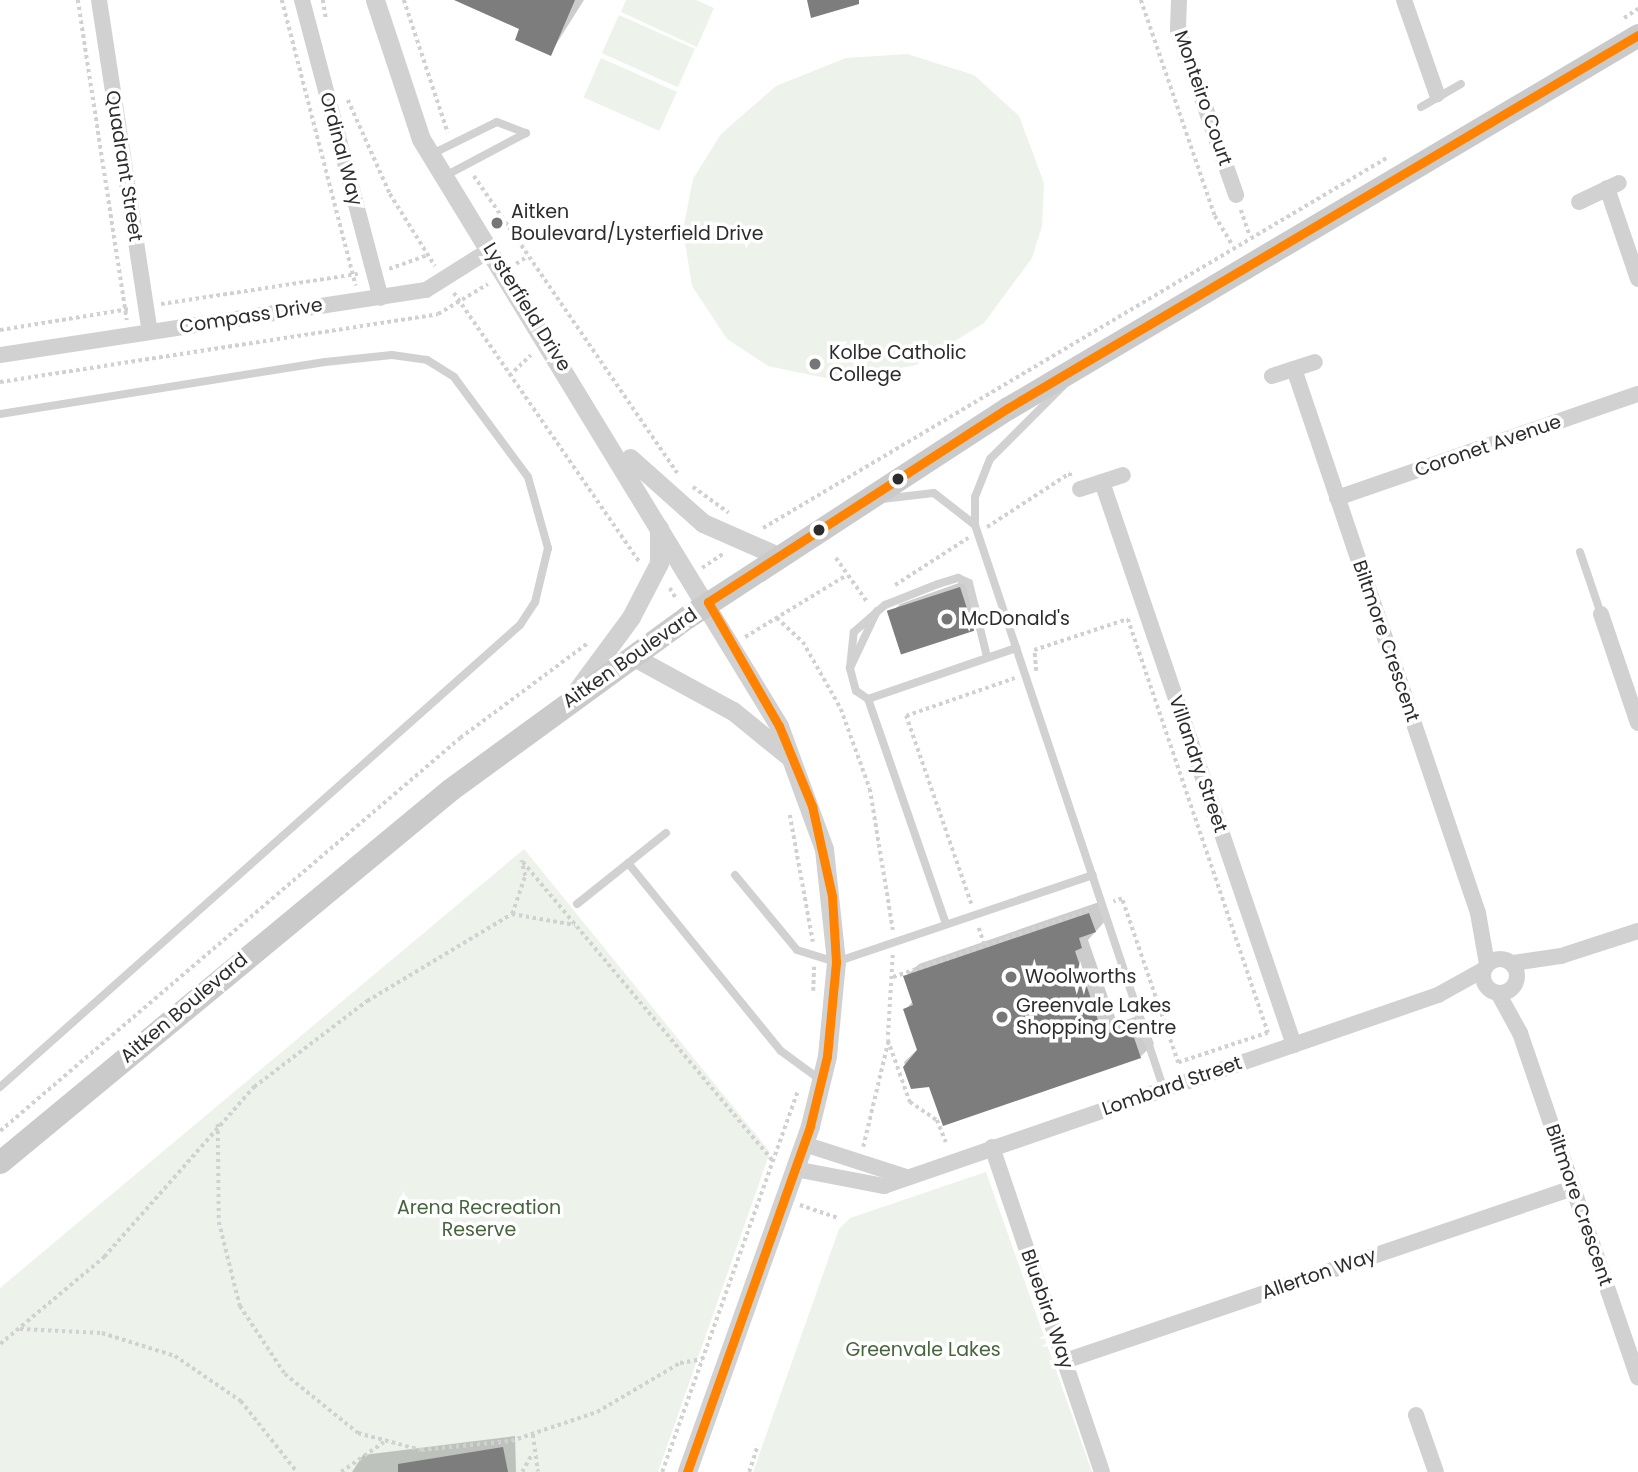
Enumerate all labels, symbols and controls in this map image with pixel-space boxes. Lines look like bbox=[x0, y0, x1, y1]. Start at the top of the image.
street label: Monteiro Court bbox=[1169, 27, 1237, 169]
street label: Quadrant Street bbox=[101, 89, 147, 243]
street label: Ordinal Way bbox=[315, 90, 367, 208]
place label: Aitken Boulevard/Lysterfield Drive bbox=[511, 201, 763, 245]
marker: Aitken Boulevard/Lysterfield Drive bbox=[489, 215, 505, 231]
street label: Lysterfield Drive bbox=[478, 238, 576, 376]
street label: Compass Drive bbox=[178, 293, 324, 339]
place label: Kolbe Catholic College bbox=[829, 342, 967, 386]
marker: Kolbe Catholic College bbox=[807, 356, 823, 372]
street label: Coronet Avenue bbox=[1412, 410, 1564, 482]
unlabelled marker bbox=[891, 472, 905, 486]
unlabelled marker bbox=[812, 523, 826, 537]
street label: Biltmore Crescent bbox=[1348, 557, 1424, 725]
street label: Aitken Boulevard bbox=[558, 603, 702, 713]
place label: McDonald's bbox=[961, 608, 1070, 630]
marker: McDonald's bbox=[939, 611, 955, 627]
street label: Villandry Street bbox=[1164, 693, 1232, 835]
street label: Aitken Boulevard bbox=[116, 948, 252, 1068]
place label: Woolworths bbox=[1025, 966, 1136, 988]
marker: Woolworths bbox=[1003, 969, 1019, 985]
place label: Greenvale Lakes Shopping Centre bbox=[1016, 995, 1176, 1039]
marker: Greenvale Lakes Shopping Centre bbox=[994, 1009, 1010, 1025]
street label: Lombard Street bbox=[1099, 1051, 1245, 1121]
street label: Biltmore Crescent bbox=[1541, 1121, 1617, 1289]
park label: Arena Recreation Reserve bbox=[397, 1197, 561, 1241]
street label: Allerton Way bbox=[1259, 1244, 1379, 1304]
street label: Bluebird Way bbox=[1016, 1246, 1078, 1372]
park label: Greenvale Lakes bbox=[845, 1339, 1001, 1361]

